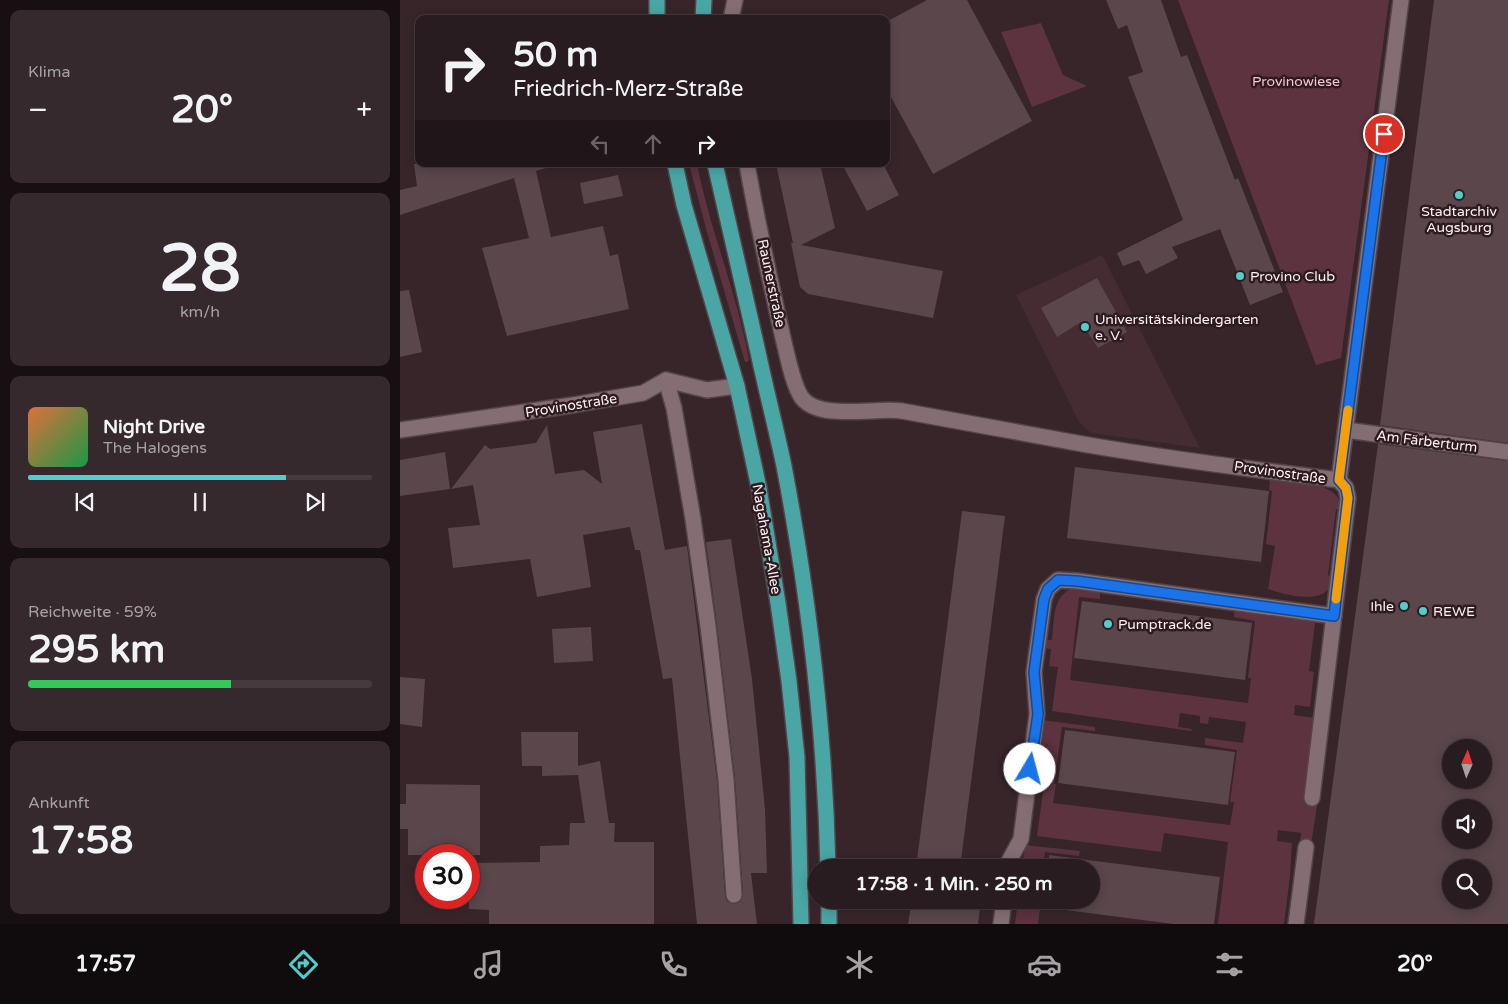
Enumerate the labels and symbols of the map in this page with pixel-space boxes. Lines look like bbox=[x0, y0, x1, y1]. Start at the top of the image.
park label: Provinowiese bbox=[1252, 73, 1340, 90]
pin bbox=[1363, 113, 1405, 155]
marker: Stadtarchiv Augsburg bbox=[1453, 189, 1465, 201]
place label: Stadtarchiv Augsburg bbox=[1421, 203, 1497, 236]
street label: Raunerstraße bbox=[754, 237, 789, 329]
place label: Provino Club bbox=[1250, 268, 1335, 285]
marker: Provino Club bbox=[1234, 270, 1246, 282]
place label: Universitätskindergarten e. V. bbox=[1095, 311, 1259, 344]
marker: Universitätskindergarten e. V. bbox=[1079, 321, 1091, 333]
street label: Provinostraße bbox=[524, 390, 618, 421]
street label: Am Färberturm bbox=[1375, 427, 1478, 456]
street label: Provinostraße bbox=[1233, 458, 1327, 487]
street label: Nagahama-Allee bbox=[748, 483, 785, 596]
place label: Ihle bbox=[1370, 598, 1394, 615]
marker: Ihle bbox=[1398, 600, 1410, 612]
place label: REWE bbox=[1433, 603, 1475, 620]
marker: REWE bbox=[1417, 605, 1429, 617]
place label: Pumptrack.de bbox=[1118, 616, 1211, 633]
marker: Pumptrack.de bbox=[1102, 618, 1114, 630]
north arrow bbox=[1442, 739, 1492, 789]
position arrow bbox=[1003, 742, 1055, 794]
speed limit sign: 30 bbox=[415, 844, 480, 909]

